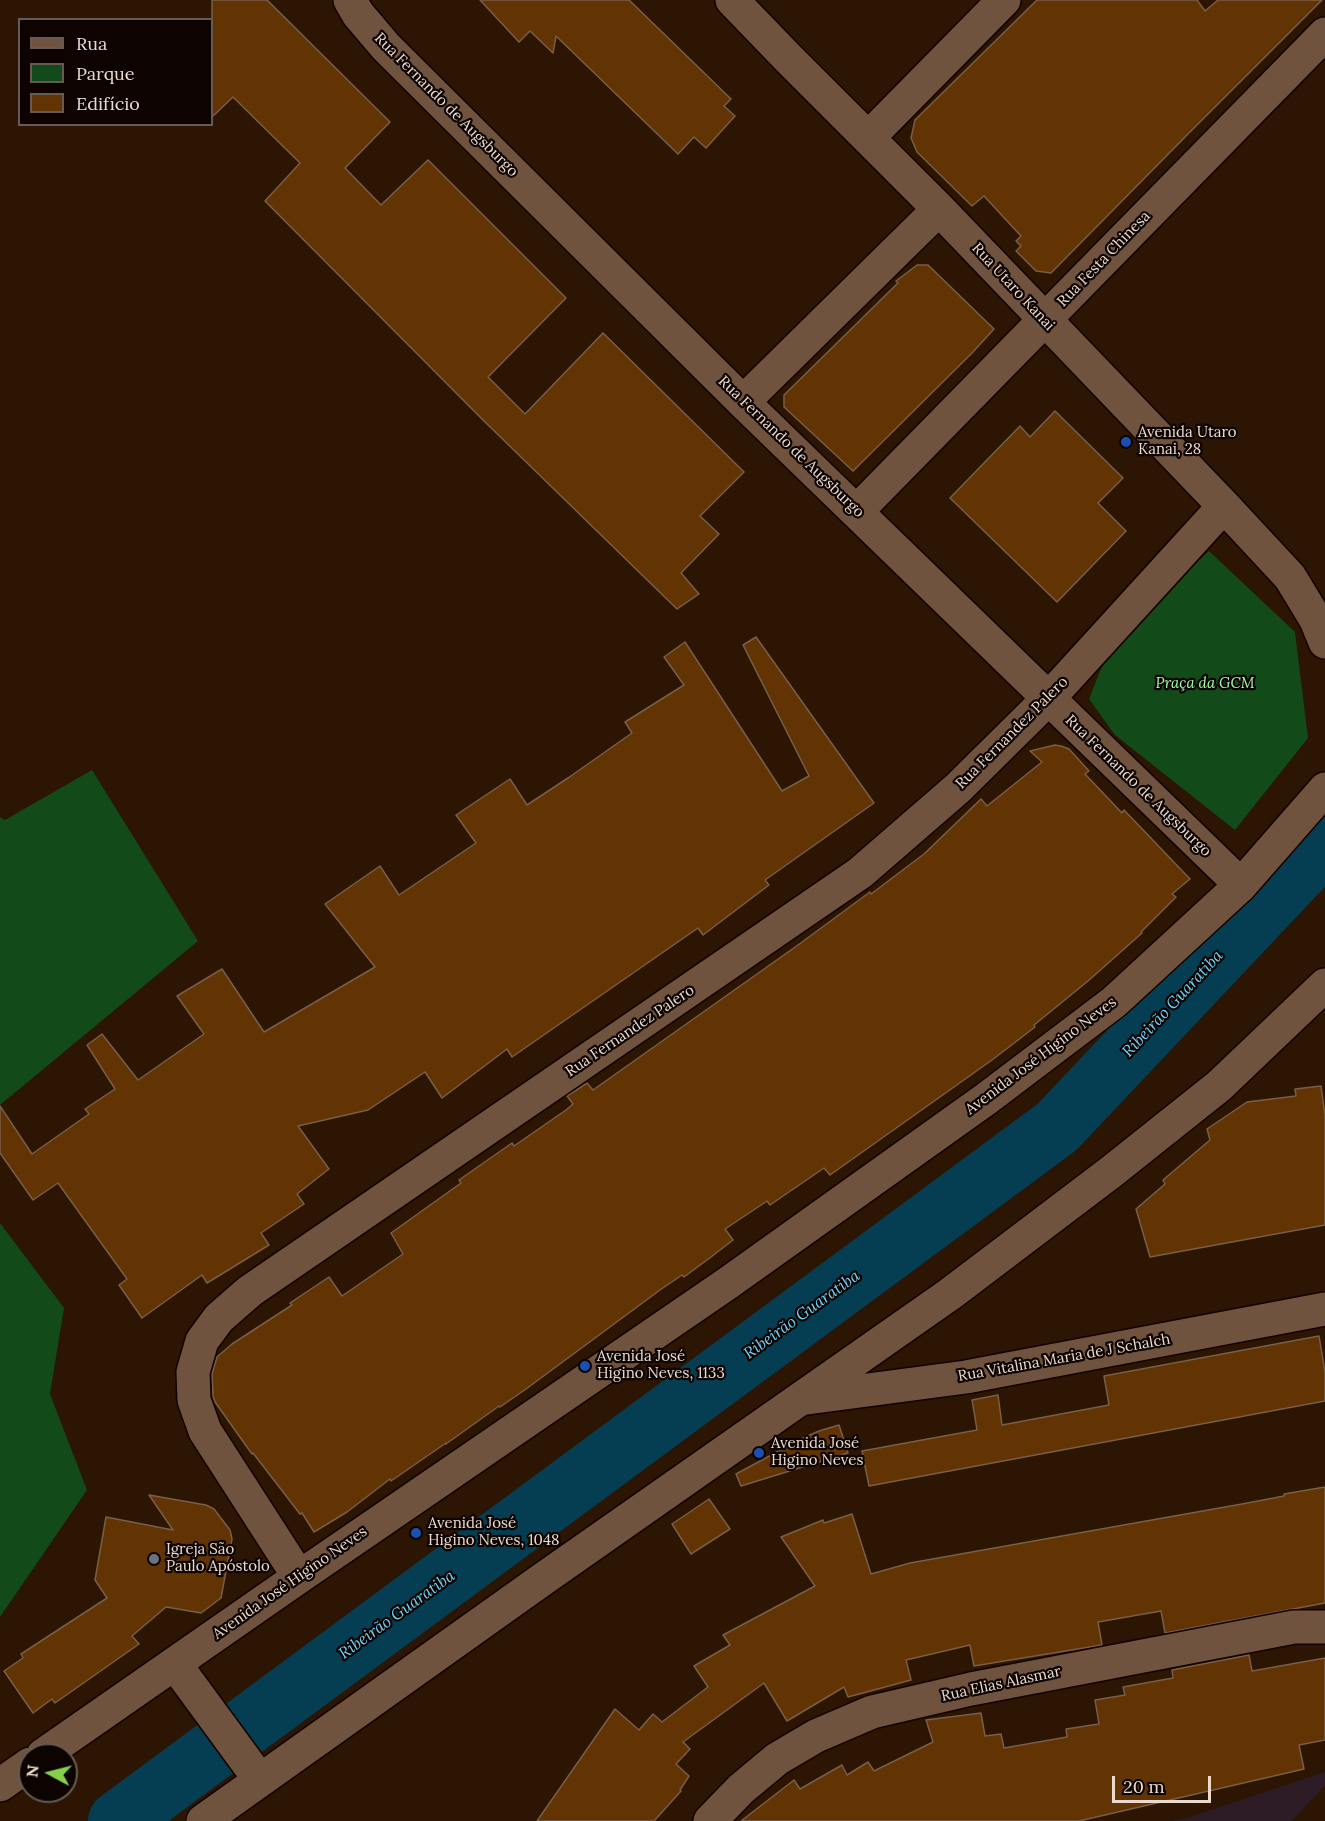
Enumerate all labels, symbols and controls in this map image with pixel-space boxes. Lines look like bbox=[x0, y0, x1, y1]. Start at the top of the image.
legend bbox=[18, 18, 213, 126]
street label: Rua Fernando de Augsburgo bbox=[370, 29, 522, 181]
text: Rua bbox=[76, 32, 107, 55]
text: Parque bbox=[76, 62, 135, 85]
text: Edifício bbox=[76, 92, 140, 115]
street label: Rua Festa Chinesa bbox=[1054, 207, 1154, 311]
street label: Rua Utaro Kanai bbox=[968, 240, 1058, 334]
street label: Rua Fernando de Augsburgo bbox=[714, 372, 868, 522]
place label: Avenida Utaro Kanai, 28 bbox=[1138, 424, 1237, 459]
marker: Avenida Utaro Kanai, 28 bbox=[1119, 435, 1133, 449]
street label: Rua Fernandez Palero bbox=[952, 673, 1072, 793]
park label: Praça da GCM bbox=[1156, 675, 1254, 693]
street label: Rua Fernando de Augsburgo bbox=[1061, 711, 1215, 861]
water label: Ribeirão Guaratiba bbox=[1119, 947, 1227, 1061]
street label: Rua Fernandez Palero bbox=[562, 981, 698, 1081]
street label: Avenida José Higino Neves bbox=[962, 993, 1120, 1119]
water label: Ribeirão Guaratiba bbox=[740, 1267, 864, 1363]
street label: Rua Vitalina Maria de J Schalch bbox=[956, 1330, 1172, 1386]
place label: Avenida José Higino Neves, 1133 bbox=[597, 1348, 725, 1383]
marker: Avenida José Higino Neves, 1133 bbox=[578, 1359, 592, 1373]
place label: Avenida José Higino Neves bbox=[771, 1435, 863, 1470]
marker: Avenida José Higino Neves bbox=[752, 1446, 766, 1460]
place label: Avenida José Higino Neves, 1048 bbox=[428, 1515, 559, 1550]
street label: Avenida José Higino Neves bbox=[209, 1523, 371, 1643]
marker: Avenida José Higino Neves, 1048 bbox=[409, 1526, 423, 1540]
place label: Igreja São Paulo Apóstolo bbox=[166, 1541, 270, 1576]
marker: Igreja São Paulo Apóstolo bbox=[147, 1552, 161, 1566]
water label: Ribeirão Guaratiba bbox=[335, 1567, 459, 1663]
street label: Rua Elias Alasmar bbox=[939, 1663, 1063, 1705]
north arrow bbox=[18, 1743, 78, 1803]
text: N bbox=[21, 1764, 43, 1778]
scale bar bbox=[1115, 1764, 1214, 1802]
text: 20 m bbox=[1123, 1775, 1165, 1798]

